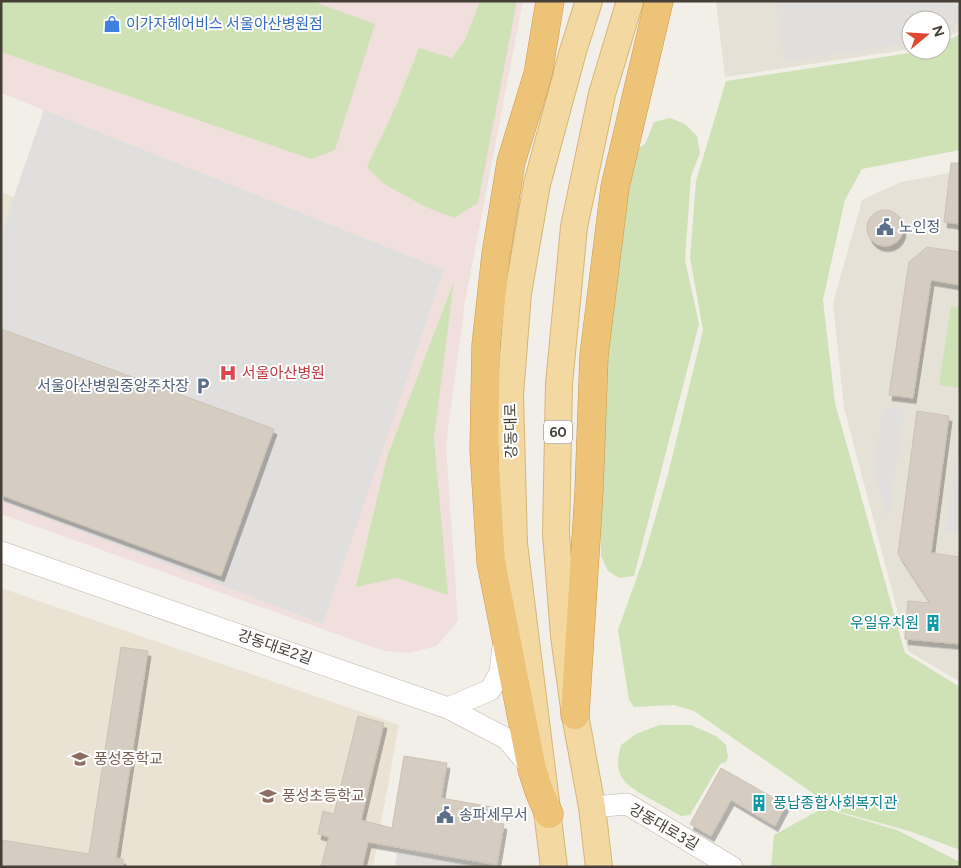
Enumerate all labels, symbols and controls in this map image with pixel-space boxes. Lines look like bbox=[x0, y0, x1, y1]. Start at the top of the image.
north arrow bbox=[901, 10, 951, 60]
shop icon: 이가자헤어비스 서울아산병원점 bbox=[102, 14, 122, 34]
place label: 이가자헤어비스 서울아산병원점 bbox=[126, 15, 323, 33]
text: N bbox=[928, 23, 948, 39]
public building icon: 노인정 bbox=[875, 217, 895, 237]
place label: 노인정 bbox=[899, 218, 940, 236]
hospital icon: 서울아산병원 bbox=[218, 363, 238, 383]
place label: 서울아산병원 bbox=[242, 364, 325, 382]
parking icon: 서울아산병원중앙주차장 bbox=[193, 376, 213, 396]
place label: 서울아산병원중앙주차장 bbox=[37, 377, 189, 395]
street label: 강동대로 bbox=[502, 403, 520, 459]
road number: 60 bbox=[544, 421, 572, 444]
building icon: 우일유치원 bbox=[923, 613, 943, 633]
place label: 우일유치원 bbox=[850, 614, 919, 632]
street label: 강동대로2길 bbox=[235, 626, 315, 668]
school or university icon: 풍성중학교 bbox=[70, 749, 90, 769]
place label: 풍성중학교 bbox=[94, 750, 163, 768]
school or university icon: 풍성초등학교 bbox=[258, 786, 278, 806]
place label: 풍성초등학교 bbox=[282, 787, 365, 805]
building icon: 풍납종합사회복지관 bbox=[749, 793, 769, 813]
place label: 풍납종합사회복지관 bbox=[773, 794, 897, 812]
street label: 강동대로3길 bbox=[626, 800, 702, 854]
public building icon: 송파세무서 bbox=[435, 805, 455, 825]
place label: 송파세무서 bbox=[459, 806, 528, 824]

